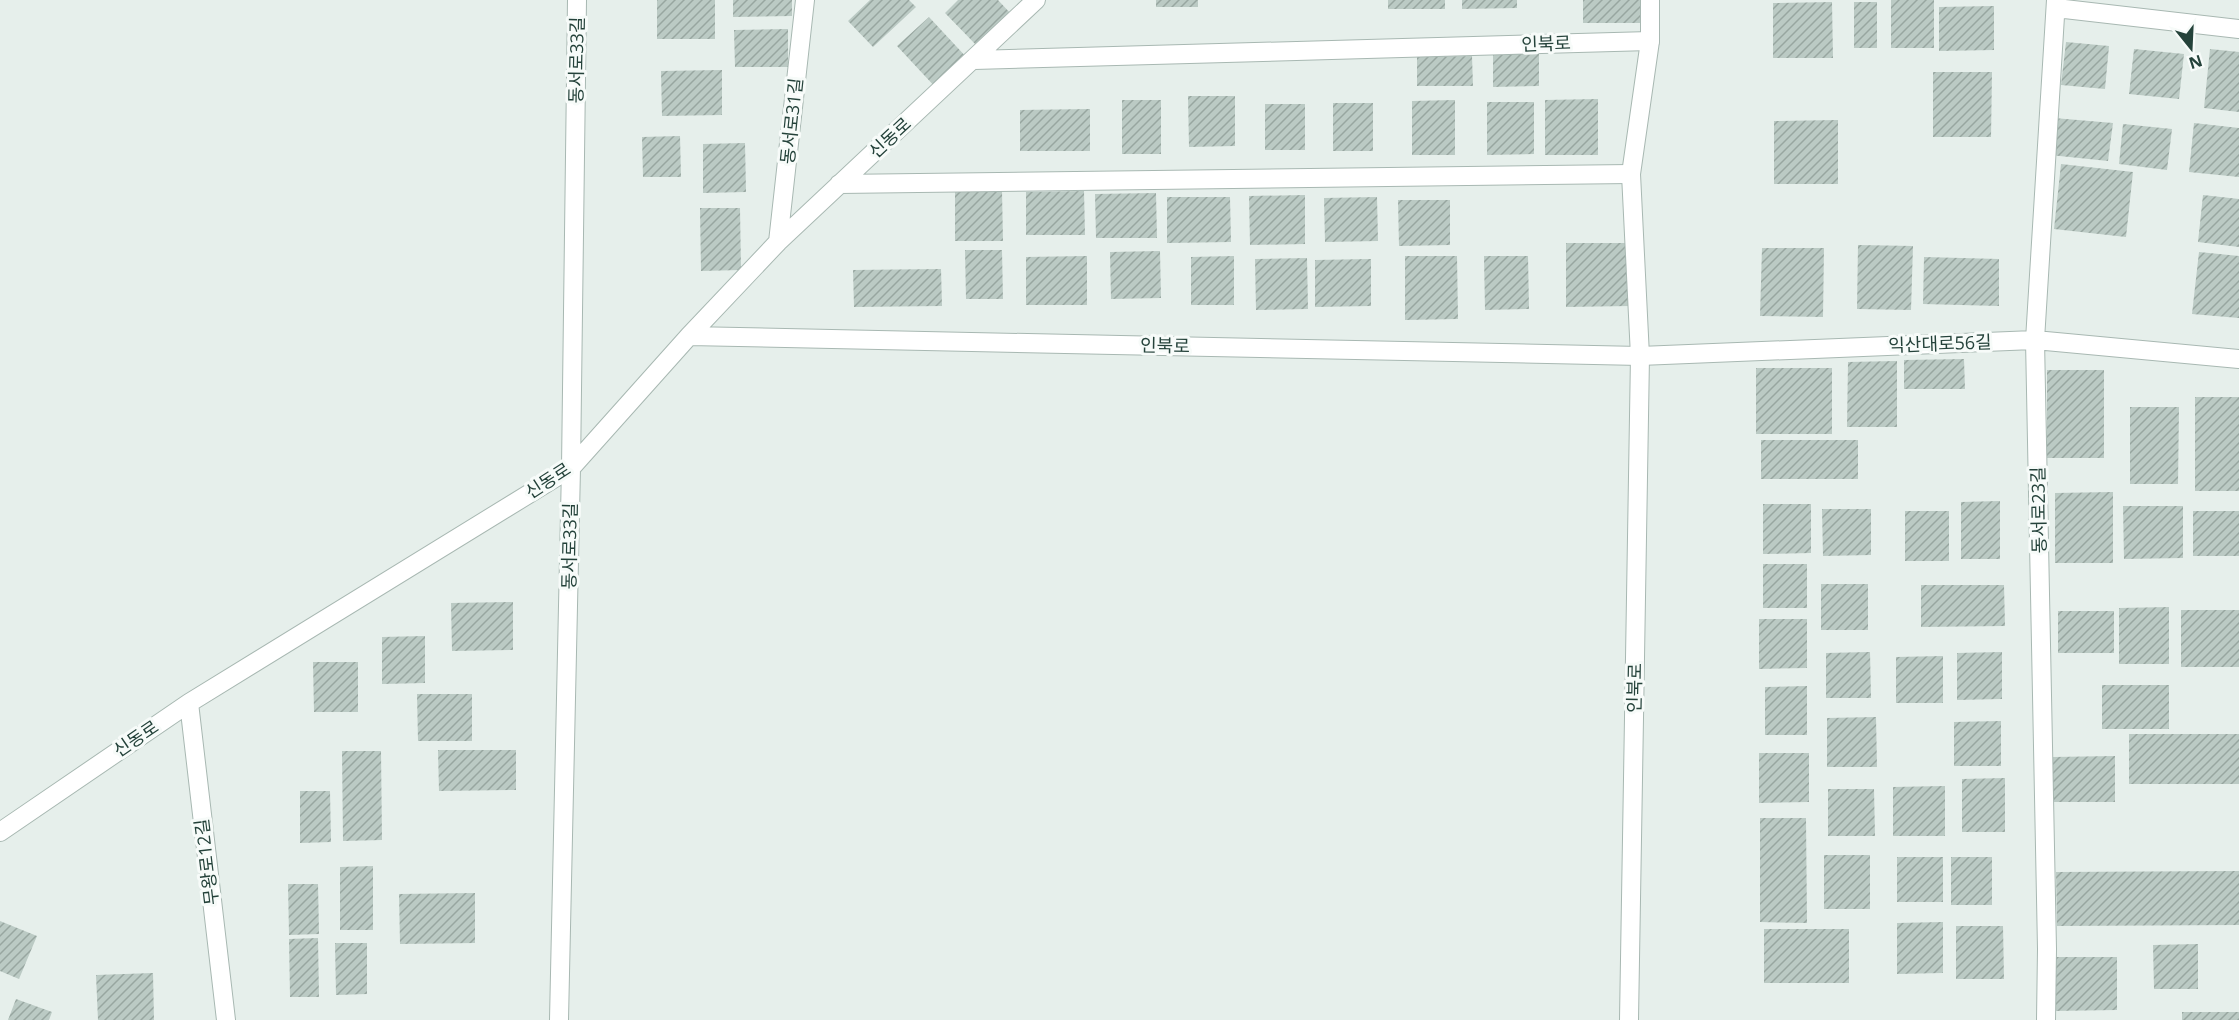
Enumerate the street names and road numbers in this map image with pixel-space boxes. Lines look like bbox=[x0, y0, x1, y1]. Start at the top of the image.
street label: 동서로33길 bbox=[563, 16, 589, 104]
street label: 인북로 bbox=[1521, 30, 1571, 56]
street label: 동서로31길 bbox=[775, 76, 807, 165]
street label: 신동로 bbox=[863, 112, 916, 163]
street label: 익산대로56길 bbox=[1888, 329, 1992, 357]
street label: 인북로 bbox=[1140, 333, 1190, 357]
street label: 신동로 bbox=[520, 457, 575, 504]
street label: 동서로23길 bbox=[2025, 466, 2051, 554]
street label: 동서로33길 bbox=[556, 502, 582, 590]
street label: 인북로 bbox=[1622, 663, 1646, 713]
street label: 신동로 bbox=[108, 714, 163, 762]
street label: 무왕로12길 bbox=[189, 818, 223, 907]

